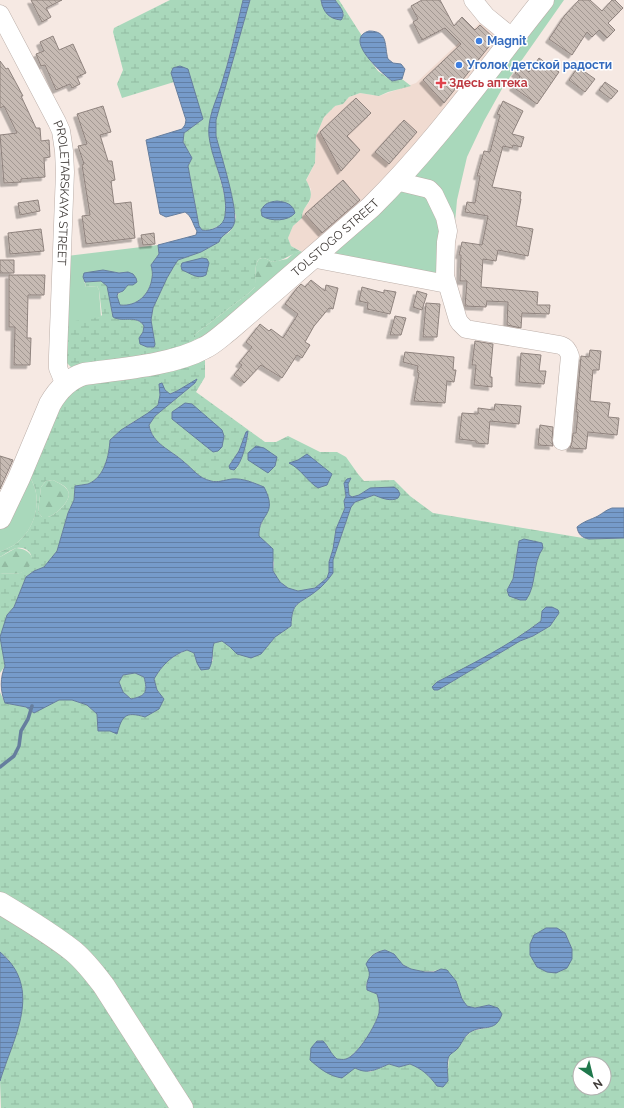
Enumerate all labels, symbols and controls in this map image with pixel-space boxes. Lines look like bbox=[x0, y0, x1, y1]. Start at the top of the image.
place label: Magnit bbox=[487, 34, 527, 48]
marker: Magnit bbox=[474, 36, 484, 46]
place label: Уголок детской радости bbox=[466, 58, 612, 72]
marker: Уголок детской радости bbox=[454, 60, 464, 70]
place label: Здесь аптека bbox=[449, 76, 528, 90]
marker: Здесь аптека bbox=[436, 78, 446, 88]
street label: PROLETARSKAYA STREET bbox=[50, 118, 72, 266]
street label: TOLSTOGO STREET bbox=[289, 195, 383, 280]
north arrow bbox=[572, 1056, 612, 1096]
text: N bbox=[590, 1076, 605, 1092]

